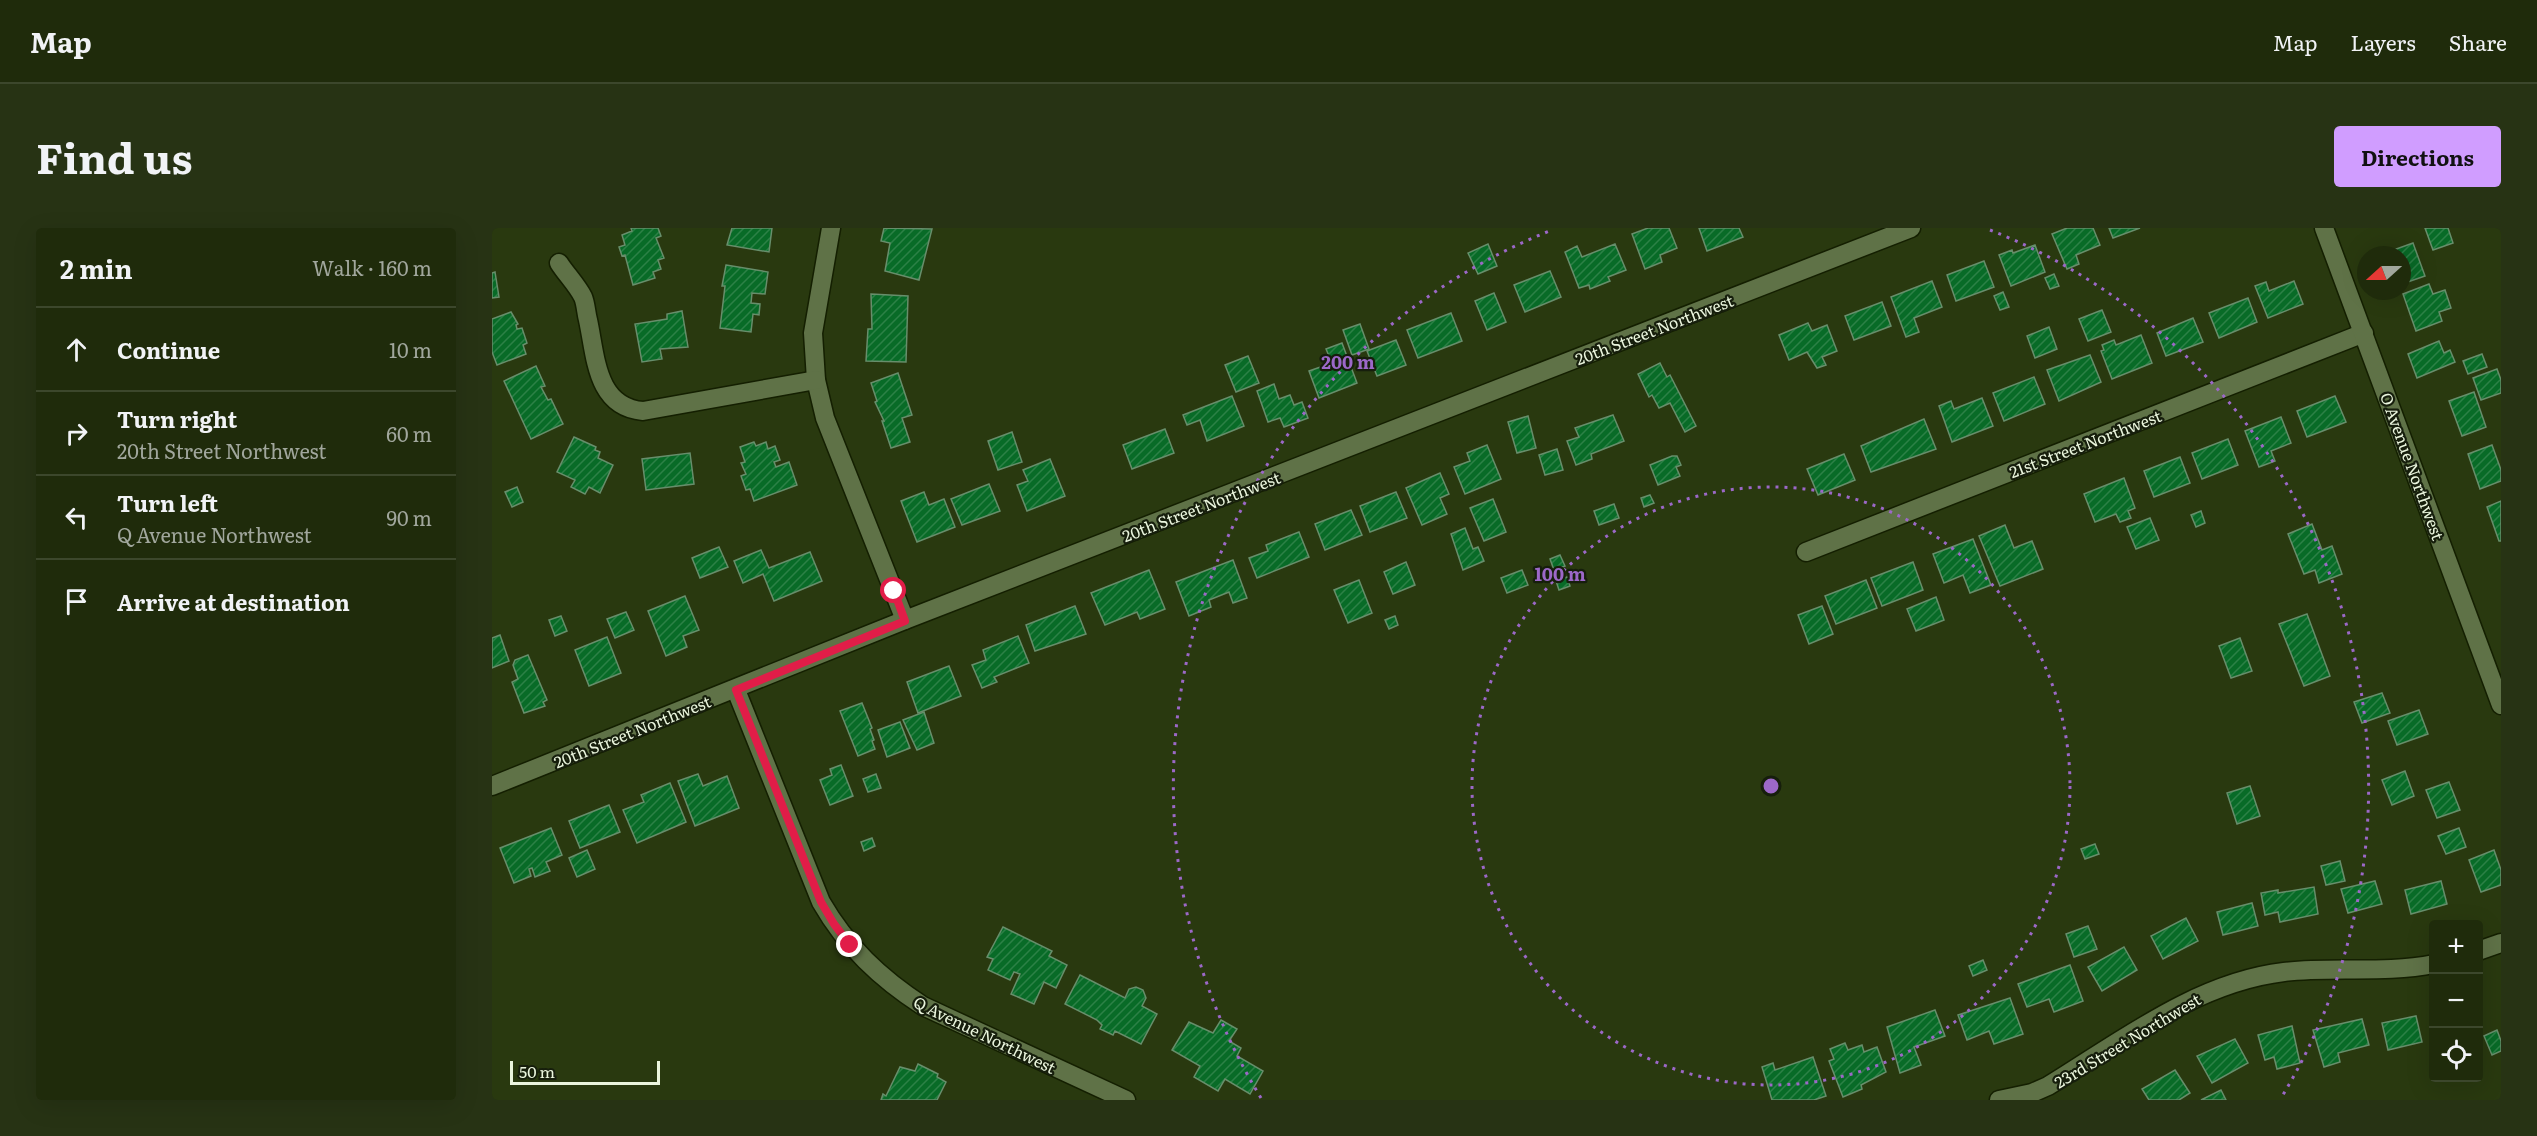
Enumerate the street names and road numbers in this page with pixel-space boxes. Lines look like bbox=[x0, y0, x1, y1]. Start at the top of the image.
street label: 20th Street Northwest bbox=[1571, 288, 1737, 370]
street label: O Avenue Northwest bbox=[2375, 389, 2451, 544]
street label: 21st Street Northwest bbox=[2005, 403, 2165, 483]
street label: 20th Street Northwest bbox=[1118, 465, 1284, 547]
street label: 20th Street Northwest bbox=[550, 688, 715, 774]
street label: 23rd Street Northwest bbox=[2049, 986, 2205, 1093]
street label: Q Avenue Northwest bbox=[910, 989, 1061, 1079]

